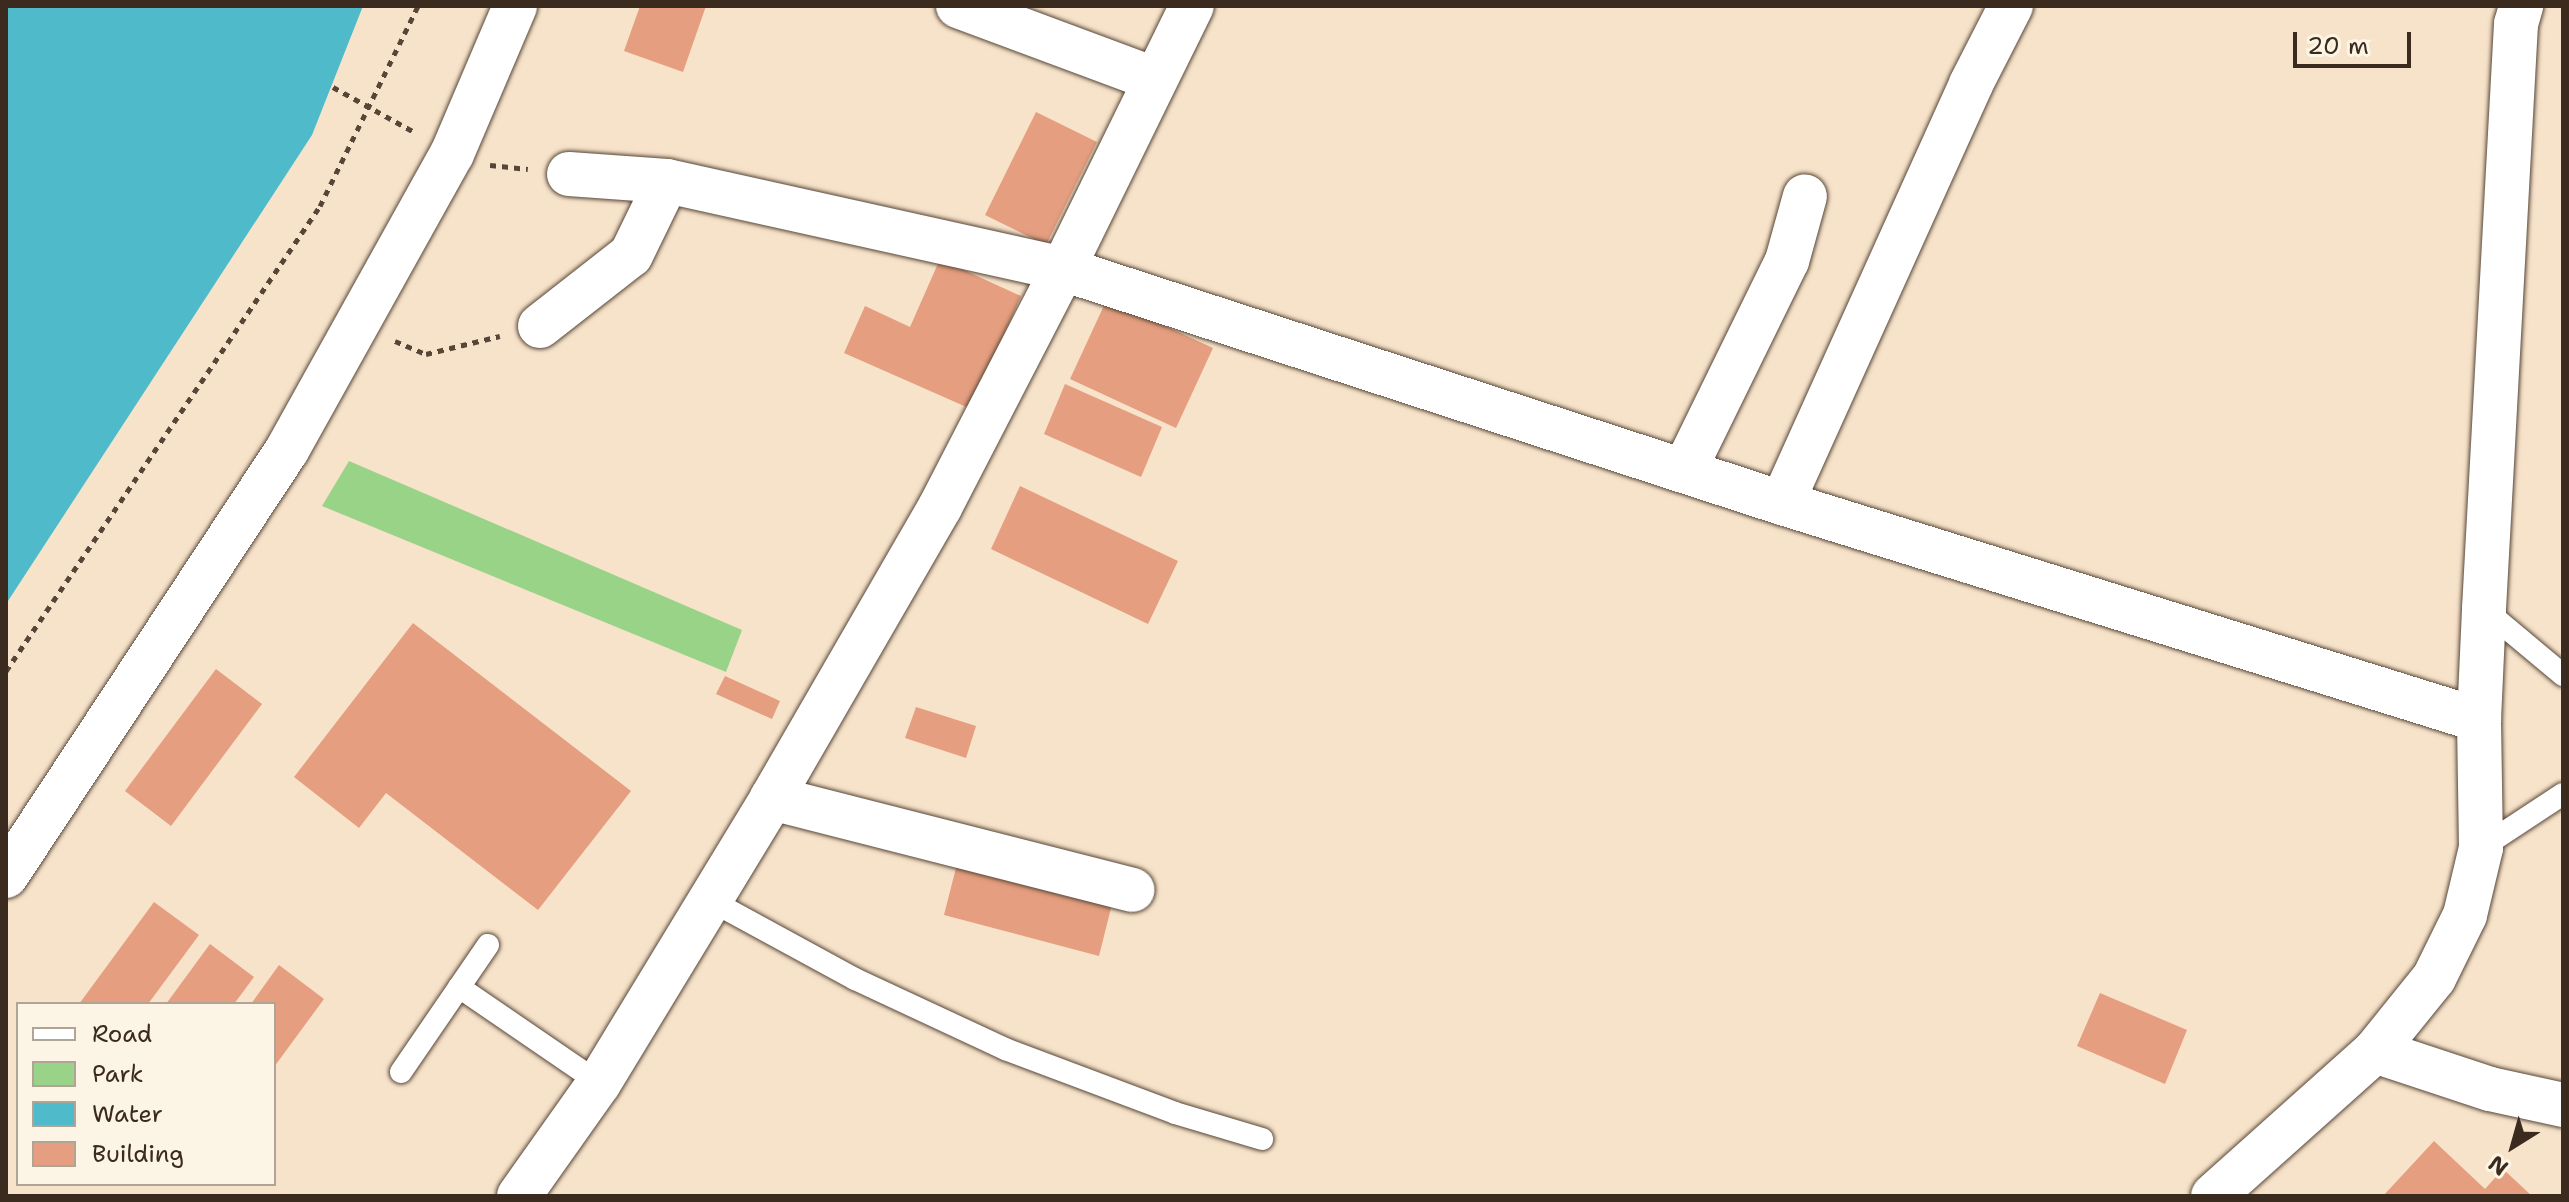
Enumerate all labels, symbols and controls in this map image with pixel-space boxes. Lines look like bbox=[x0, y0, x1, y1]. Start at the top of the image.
scale bar bbox=[2297, 16, 2415, 66]
text: 20 m bbox=[2307, 30, 2369, 62]
legend bbox=[16, 1002, 276, 1186]
text: Road bbox=[92, 1018, 152, 1050]
text: Park bbox=[92, 1058, 144, 1090]
text: Water bbox=[92, 1098, 163, 1130]
north arrow bbox=[2473, 1106, 2553, 1186]
text: Building bbox=[92, 1138, 184, 1170]
text: N bbox=[2483, 1149, 2514, 1182]

